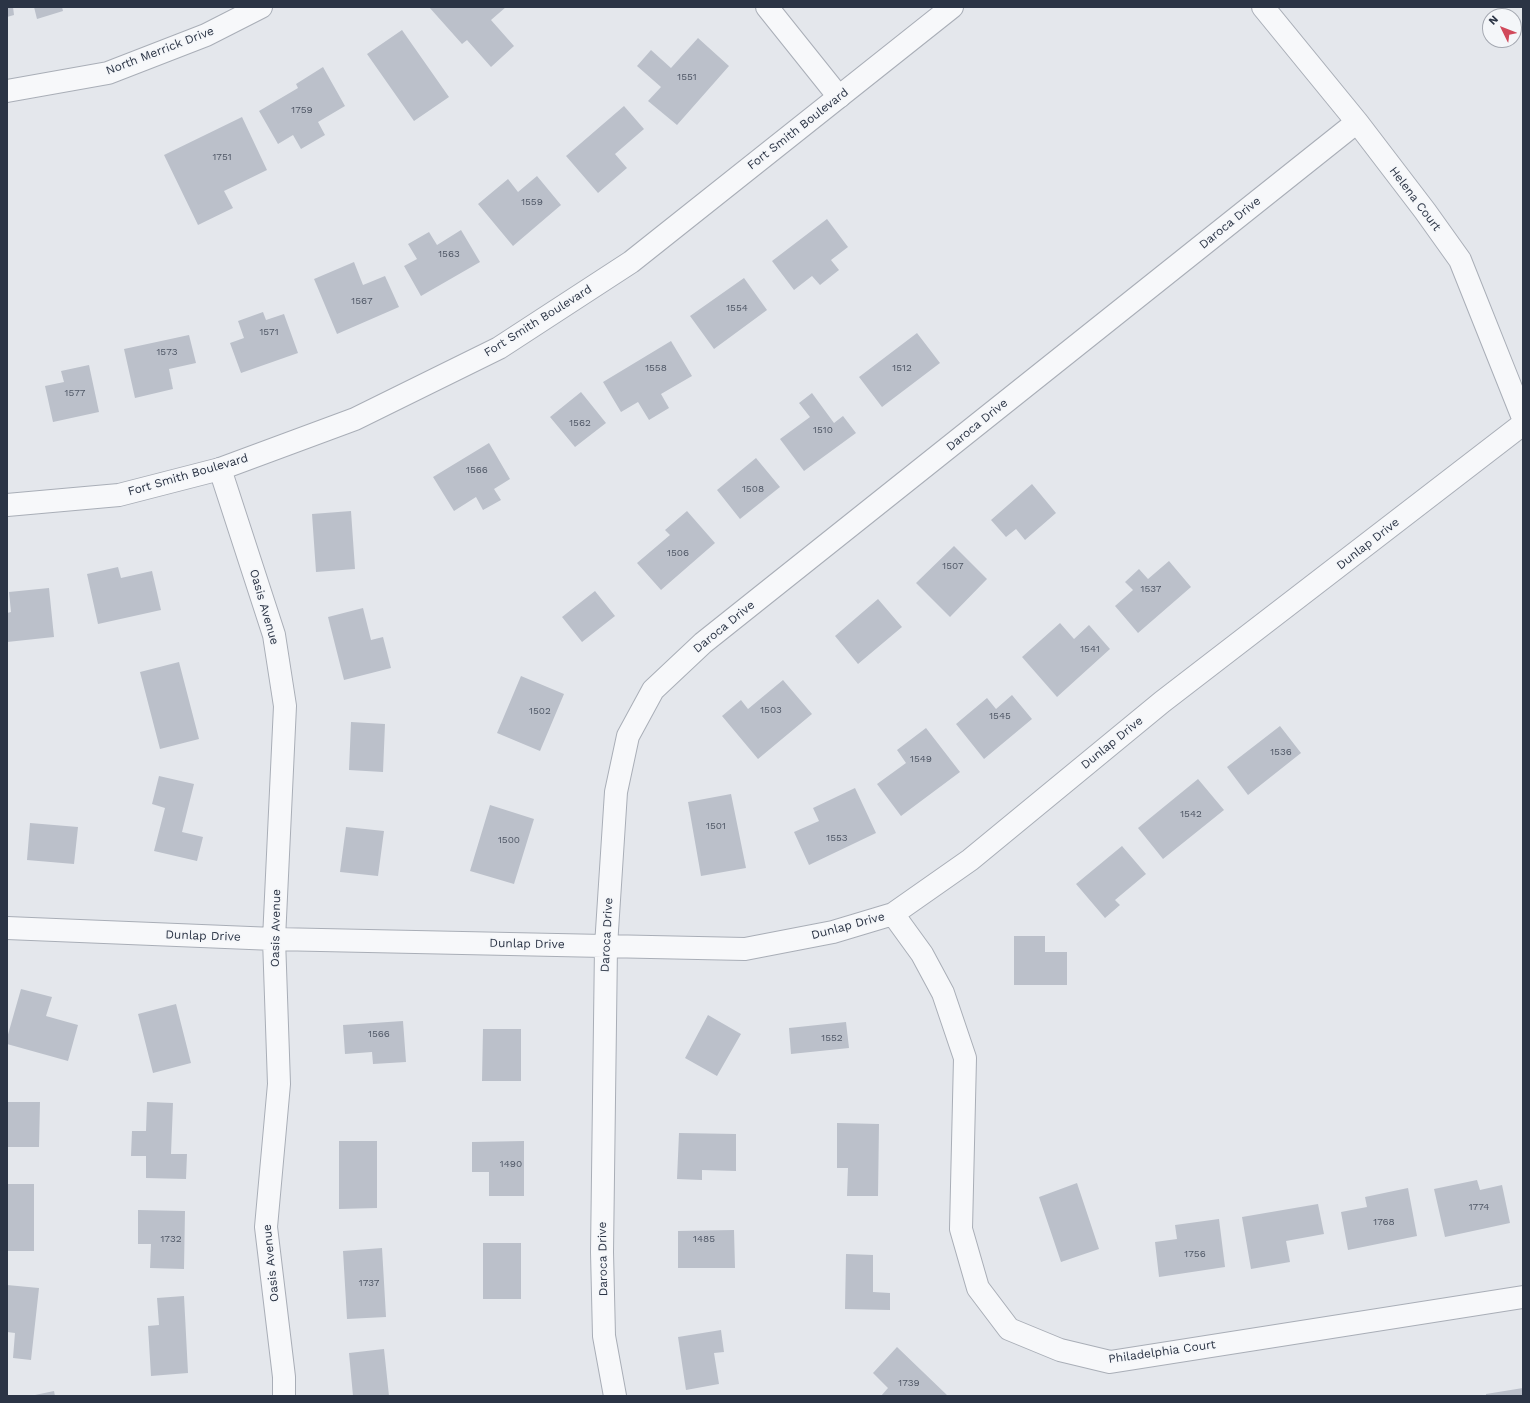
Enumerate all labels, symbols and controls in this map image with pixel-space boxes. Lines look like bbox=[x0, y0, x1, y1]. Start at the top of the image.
north arrow bbox=[1482, 8, 1522, 48]
text: N bbox=[1486, 13, 1501, 28]
street label: North Merrick Drive bbox=[104, 24, 216, 78]
house number: 1551 bbox=[677, 71, 697, 83]
street label: Fort Smith Boulevard bbox=[745, 85, 851, 173]
house number: 1759 bbox=[291, 104, 313, 116]
house number: 1751 bbox=[212, 151, 232, 163]
street label: Helena Court bbox=[1386, 164, 1444, 234]
street label: Daroca Drive bbox=[1196, 194, 1264, 252]
house number: 1559 bbox=[521, 196, 543, 208]
house number: 1563 bbox=[438, 248, 460, 260]
street label: Fort Smith Boulevard bbox=[481, 282, 595, 360]
house number: 1567 bbox=[351, 295, 373, 307]
house number: 1554 bbox=[726, 302, 748, 314]
house number: 1571 bbox=[259, 326, 279, 338]
house number: 1573 bbox=[156, 346, 178, 358]
house number: 1558 bbox=[645, 362, 667, 374]
house number: 1512 bbox=[892, 362, 912, 374]
house number: 1577 bbox=[65, 387, 85, 399]
street label: Daroca Drive bbox=[943, 396, 1011, 454]
house number: 1562 bbox=[569, 417, 591, 429]
house number: 1510 bbox=[813, 424, 833, 436]
street label: Fort Smith Boulevard bbox=[126, 451, 250, 499]
house number: 1566 bbox=[466, 464, 488, 476]
house number: 1508 bbox=[742, 483, 764, 495]
street label: Dunlap Drive bbox=[1334, 515, 1402, 573]
house number: 1506 bbox=[667, 547, 689, 559]
house number: 1507 bbox=[942, 560, 964, 572]
street label: Oasis Avenue bbox=[246, 567, 282, 647]
house number: 1537 bbox=[1141, 583, 1161, 595]
street label: Daroca Drive bbox=[690, 598, 758, 656]
house number: 1541 bbox=[1080, 643, 1100, 655]
house number: 1503 bbox=[760, 704, 782, 716]
house number: 1502 bbox=[529, 705, 551, 717]
house number: 1545 bbox=[989, 710, 1011, 722]
street label: Dunlap Drive bbox=[1078, 714, 1146, 772]
house number: 1536 bbox=[1270, 746, 1292, 758]
house number: 1549 bbox=[910, 753, 932, 765]
house number: 1542 bbox=[1180, 808, 1202, 820]
house number: 1501 bbox=[706, 820, 726, 832]
house number: 1553 bbox=[826, 832, 848, 844]
house number: 1500 bbox=[498, 834, 520, 846]
street label: Oasis Avenue bbox=[268, 889, 284, 967]
street label: Daroca Drive bbox=[598, 897, 616, 973]
street label: Dunlap Drive bbox=[810, 909, 886, 943]
street label: Dunlap Drive bbox=[165, 927, 241, 945]
street label: Dunlap Drive bbox=[489, 936, 565, 952]
house number: 1566 bbox=[368, 1028, 390, 1040]
house number: 1552 bbox=[821, 1032, 843, 1044]
house number: 1490 bbox=[500, 1158, 522, 1170]
house number: 1774 bbox=[1469, 1201, 1489, 1213]
house number: 1768 bbox=[1373, 1216, 1395, 1228]
street label: Daroca Drive bbox=[595, 1221, 611, 1297]
street label: Oasis Avenue bbox=[260, 1223, 282, 1303]
house number: 1732 bbox=[160, 1233, 182, 1245]
house number: 1485 bbox=[693, 1233, 715, 1245]
house number: 1756 bbox=[1184, 1248, 1206, 1260]
house number: 1737 bbox=[359, 1277, 379, 1289]
street label: Philadelphia Court bbox=[1108, 1337, 1216, 1367]
house number: 1739 bbox=[898, 1377, 920, 1389]

